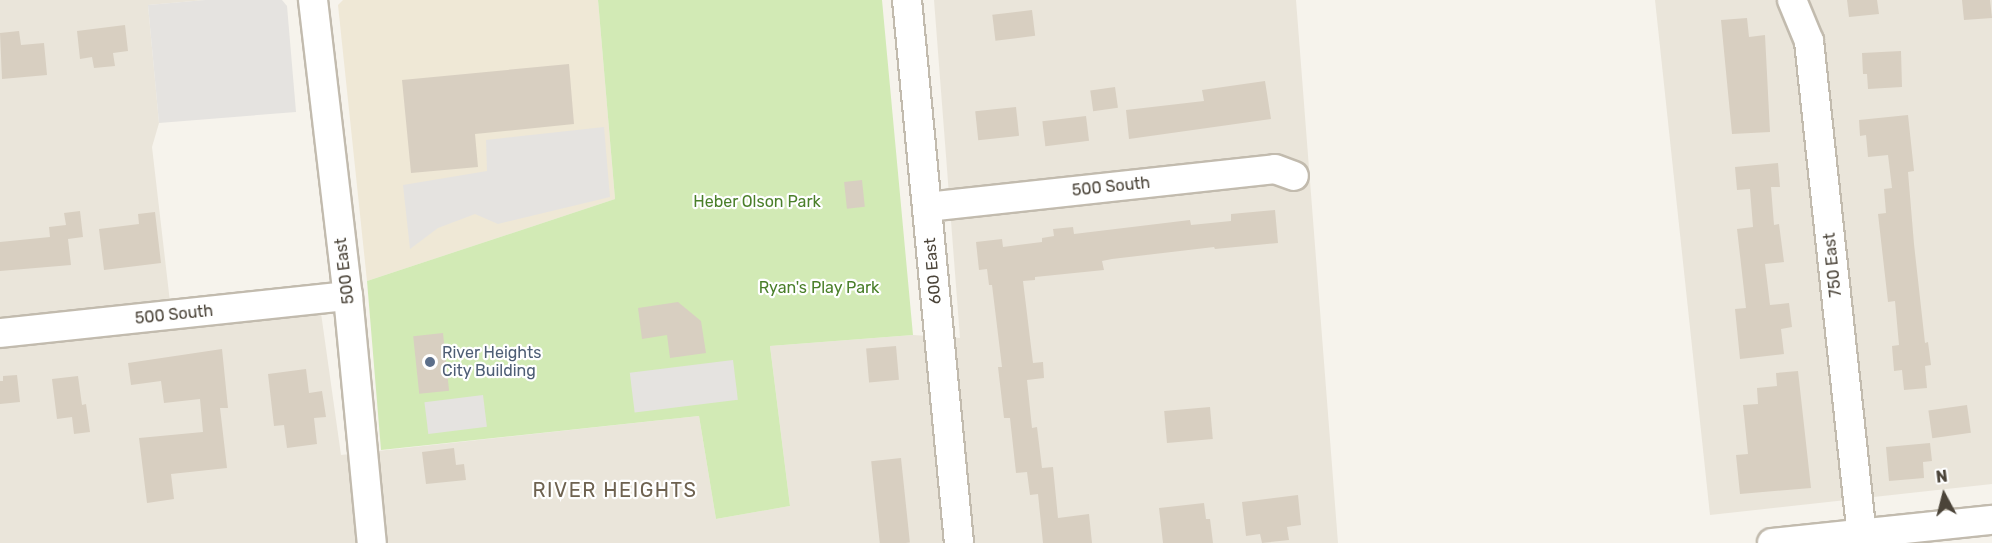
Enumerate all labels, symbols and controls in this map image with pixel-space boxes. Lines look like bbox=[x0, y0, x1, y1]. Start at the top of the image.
street label: 500 South bbox=[1071, 173, 1151, 201]
park label: Heber Olson Park bbox=[693, 192, 821, 212]
street label: 750 East bbox=[1820, 232, 1846, 298]
street label: 500 East bbox=[331, 237, 359, 305]
street label: 600 East bbox=[921, 237, 945, 305]
park label: Ryan's Play Park bbox=[758, 278, 880, 298]
street label: 500 South bbox=[134, 301, 214, 329]
place label: River Heights City Building bbox=[442, 343, 542, 381]
marker: River Heights City Building bbox=[423, 355, 437, 369]
north arrow bbox=[1914, 465, 1974, 525]
text: N bbox=[1935, 467, 1949, 487]
district label: RIVER HEIGHTS bbox=[533, 478, 697, 502]

